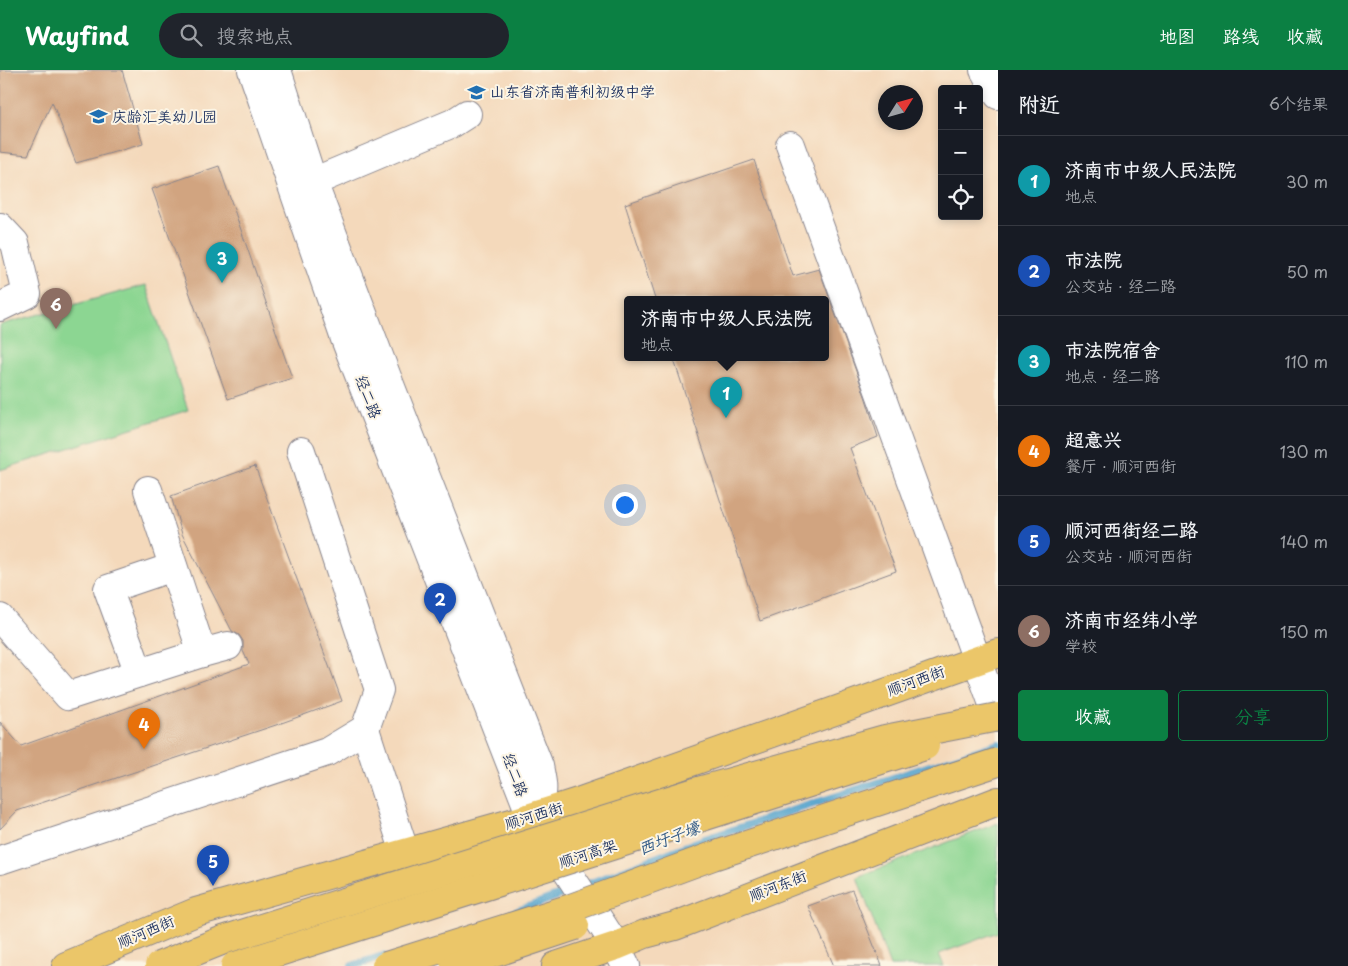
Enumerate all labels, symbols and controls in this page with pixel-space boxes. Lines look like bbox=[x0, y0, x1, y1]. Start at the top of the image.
search box bbox=[159, 13, 509, 58]
text: Wayfind bbox=[25, 17, 129, 53]
icon: search bbox=[177, 21, 205, 49]
text: 搜索地点 bbox=[217, 21, 293, 49]
text: 地图 bbox=[1159, 22, 1195, 49]
text: 路线 bbox=[1223, 22, 1259, 49]
text: 收藏 bbox=[1287, 22, 1323, 49]
place label: 山东省济南普利初级中学 bbox=[490, 79, 655, 102]
school or university icon: 山东省济南普利初级中学 bbox=[466, 82, 486, 102]
north arrow bbox=[878, 85, 923, 130]
map controls bbox=[938, 85, 983, 220]
button: + bbox=[938, 85, 983, 130]
text: 附近 bbox=[1018, 87, 1060, 119]
text: 6个结果 bbox=[1269, 91, 1328, 115]
place label: 庆龄汇美幼儿园 bbox=[112, 104, 217, 127]
school or university icon: 庆龄汇美幼儿园 bbox=[88, 107, 108, 127]
button: − bbox=[938, 130, 983, 175]
text: 济南市中级人民法院 bbox=[1065, 155, 1236, 183]
text: 1 bbox=[1030, 169, 1038, 193]
text: 30 m bbox=[1286, 169, 1328, 193]
button: locate bbox=[938, 175, 983, 220]
text: 地点 bbox=[1065, 183, 1097, 207]
pin: 3 bbox=[206, 242, 238, 283]
text: 市法院 bbox=[1065, 245, 1122, 273]
text: 2 bbox=[1028, 259, 1040, 283]
text: 50 m bbox=[1287, 259, 1328, 283]
text: 公交站 · 经二路 bbox=[1065, 273, 1176, 297]
pin: 6 bbox=[40, 288, 72, 329]
popup bbox=[624, 296, 829, 361]
text: 济南市中级人民法院 bbox=[641, 303, 812, 331]
text: 地点 bbox=[641, 331, 673, 355]
text: 市法院宿舍 bbox=[1065, 335, 1160, 363]
text: 3 bbox=[1029, 349, 1039, 373]
text: 110 m bbox=[1285, 349, 1328, 373]
text: 地点 · 经二路 bbox=[1065, 363, 1160, 387]
street label: 经二路 bbox=[351, 371, 388, 422]
pin: 1 bbox=[710, 377, 742, 418]
text: 超意兴 bbox=[1065, 425, 1122, 453]
text: 4 bbox=[1029, 439, 1039, 463]
text: 130 m bbox=[1280, 439, 1328, 463]
text: 餐厅 · 顺河西街 bbox=[1065, 453, 1176, 477]
your location bbox=[612, 492, 638, 518]
text: 顺河西街经二路 bbox=[1065, 515, 1198, 543]
text: 5 bbox=[1029, 529, 1039, 553]
text: 140 m bbox=[1280, 529, 1328, 553]
text: 公交站 · 顺河西街 bbox=[1065, 543, 1192, 567]
pin: 2 bbox=[424, 583, 456, 624]
text: 济南市经纬小学 bbox=[1065, 605, 1198, 633]
text: 6 bbox=[1028, 619, 1040, 643]
text: 150 m bbox=[1280, 619, 1328, 643]
text: 学校 bbox=[1065, 633, 1097, 657]
street label: 顺河西街 bbox=[883, 659, 948, 701]
button: 收藏 bbox=[1018, 690, 1168, 741]
button: 分享 bbox=[1178, 690, 1328, 741]
pin: 4 bbox=[128, 708, 160, 749]
street label: 经二路 bbox=[498, 749, 535, 800]
street label: 顺河西街 bbox=[502, 795, 566, 834]
water label: 西圩子壕 bbox=[634, 814, 705, 860]
street label: 顺河高架 bbox=[555, 832, 620, 873]
pin: 5 bbox=[197, 845, 229, 886]
street label: 顺河东街 bbox=[745, 863, 810, 906]
street label: 顺河西街 bbox=[113, 908, 178, 953]

